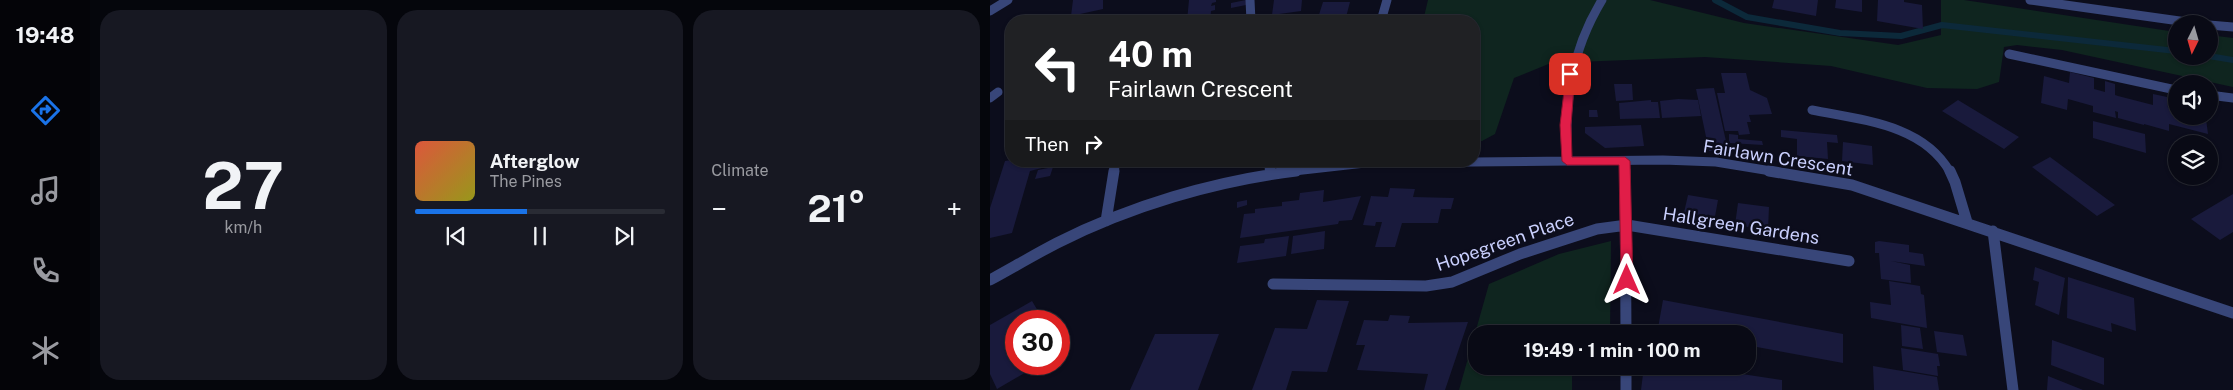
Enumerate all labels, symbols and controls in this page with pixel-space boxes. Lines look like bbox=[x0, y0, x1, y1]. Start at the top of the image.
north arrow bbox=[2168, 15, 2218, 65]
map controls bbox=[2168, 15, 2218, 185]
text: 19:48 bbox=[16, 22, 74, 48]
text: 40 m bbox=[1108, 34, 1193, 75]
icon: left bbox=[1025, 35, 1090, 100]
pin bbox=[1549, 53, 1591, 95]
icon: arrive bbox=[1556, 60, 1584, 88]
button: sound bbox=[2168, 75, 2218, 125]
text: Fairlawn Crescent bbox=[1108, 76, 1293, 102]
icon: directions bbox=[28, 93, 63, 128]
icon: right bbox=[1079, 130, 1107, 158]
text: Then bbox=[1025, 133, 1069, 155]
street label: Fairlawn Crescent bbox=[1702, 135, 1854, 180]
button: layers bbox=[2168, 135, 2218, 185]
text: 27 bbox=[202, 147, 284, 224]
text: Afterglow bbox=[490, 150, 579, 172]
text: Climate bbox=[711, 161, 769, 180]
text: The Pines bbox=[490, 172, 562, 191]
icon: music bbox=[28, 173, 63, 208]
text: 21° bbox=[807, 186, 866, 231]
text: − bbox=[711, 192, 727, 225]
text: + bbox=[946, 192, 962, 225]
street label: Hallgreen Gardens bbox=[1661, 203, 1821, 248]
street label: Hopegreen Place bbox=[1433, 208, 1577, 275]
text: km/h bbox=[225, 218, 262, 237]
icon: previous bbox=[442, 222, 470, 250]
icon: pause bbox=[526, 222, 554, 250]
icon: next bbox=[610, 222, 638, 250]
icon: phone bbox=[28, 253, 63, 288]
position arrow bbox=[1600, 253, 1652, 305]
speed limit sign: 30 bbox=[1005, 310, 1070, 375]
icon: climate bbox=[28, 333, 63, 368]
text: 19:49 · 1 min · 100 m bbox=[1523, 339, 1701, 361]

